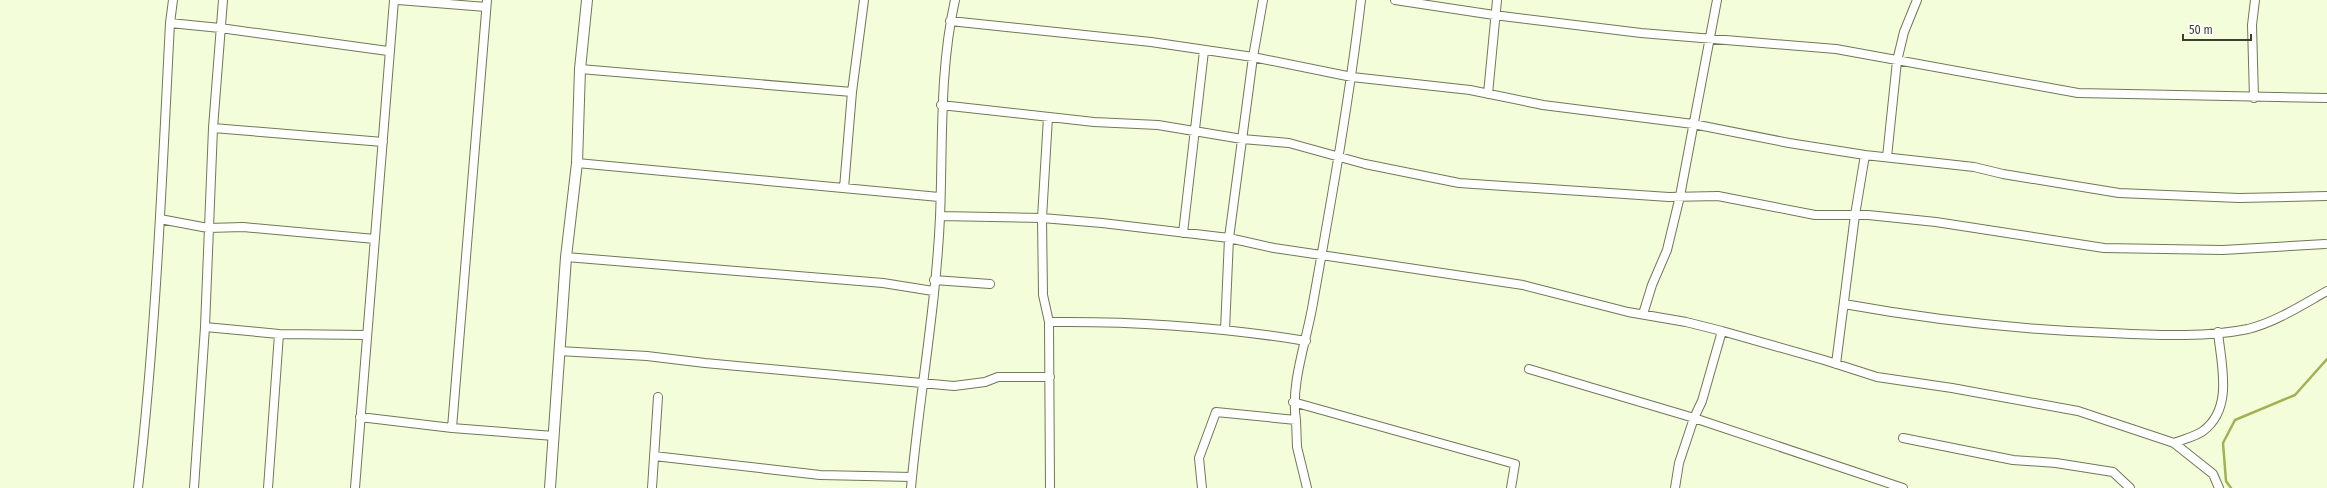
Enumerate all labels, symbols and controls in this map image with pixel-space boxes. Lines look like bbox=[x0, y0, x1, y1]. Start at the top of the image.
scale bar bbox=[2183, 16, 2251, 42]
text: 50 m bbox=[2189, 23, 2213, 37]

